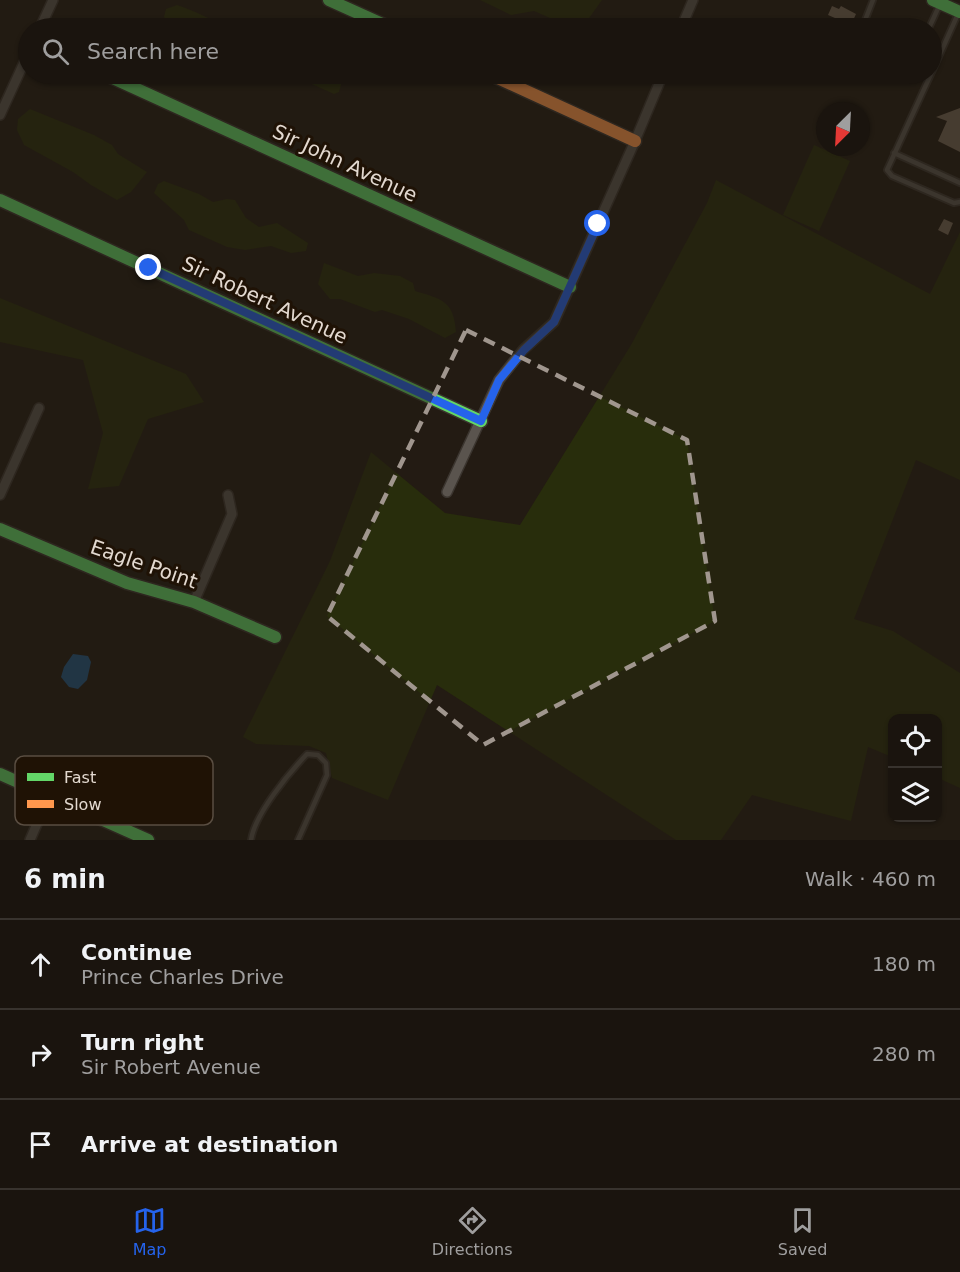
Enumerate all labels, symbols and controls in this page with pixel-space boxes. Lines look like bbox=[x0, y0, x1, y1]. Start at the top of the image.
search box bbox=[18, 18, 942, 84]
icon: search bbox=[39, 35, 72, 68]
text: Search here bbox=[87, 39, 219, 64]
north arrow bbox=[816, 102, 870, 156]
street label: Sir John Avenue bbox=[269, 119, 421, 207]
route start bbox=[584, 210, 610, 236]
street label: Sir Robert Avenue bbox=[178, 251, 352, 349]
route end bbox=[135, 254, 161, 280]
street label: Eagle Point bbox=[87, 535, 201, 594]
map controls bbox=[888, 714, 942, 822]
button: locate bbox=[888, 714, 942, 768]
legend bbox=[15, 756, 213, 825]
text: Fast bbox=[64, 768, 96, 787]
button: layers bbox=[888, 768, 942, 822]
text: Slow bbox=[64, 795, 101, 814]
text: 6 min bbox=[24, 864, 106, 894]
text: Walk · 460 m bbox=[805, 867, 936, 891]
text: Continue bbox=[81, 940, 192, 965]
icon: ahead bbox=[24, 948, 57, 981]
text: 180 m bbox=[872, 952, 936, 976]
text: Prince Charles Drive bbox=[81, 965, 284, 989]
text: Turn right bbox=[81, 1030, 204, 1055]
icon: right bbox=[24, 1038, 57, 1071]
text: 280 m bbox=[872, 1042, 936, 1066]
text: Sir Robert Avenue bbox=[81, 1055, 261, 1079]
icon: arrive bbox=[24, 1128, 57, 1161]
text: Arrive at destination bbox=[81, 1132, 338, 1157]
tab: Map bbox=[133, 1204, 166, 1259]
tab: Directions bbox=[432, 1204, 512, 1259]
tab: Saved bbox=[778, 1204, 827, 1259]

